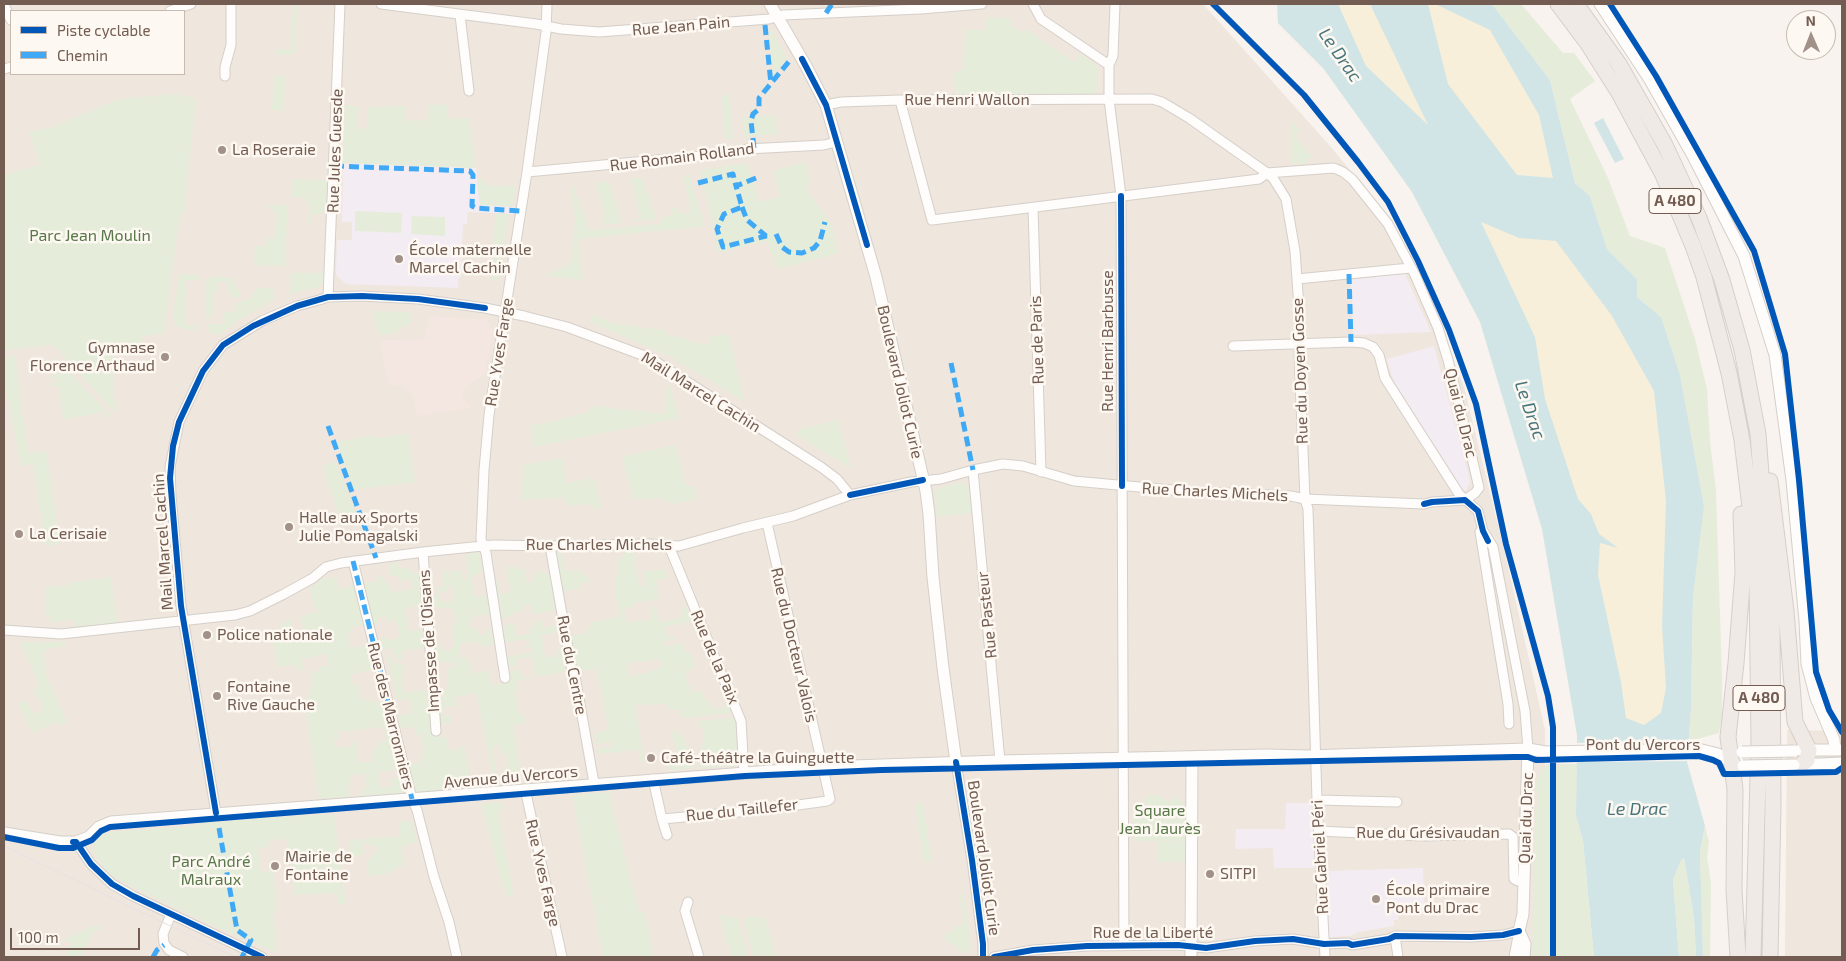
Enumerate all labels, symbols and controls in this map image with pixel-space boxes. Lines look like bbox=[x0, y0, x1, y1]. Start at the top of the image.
legend bbox=[10, 10, 185, 75]
north arrow bbox=[1786, 10, 1836, 60]
street label: Rue Jean Pain bbox=[631, 12, 731, 40]
text: N bbox=[1806, 12, 1816, 29]
text: Piste cyclable bbox=[57, 21, 151, 39]
water label: Le Drac bbox=[1314, 24, 1366, 86]
text: Chemin bbox=[57, 46, 108, 64]
street label: Rue Jules Guesde bbox=[323, 88, 347, 214]
street label: Rue Henri Wallon bbox=[904, 90, 1030, 110]
street label: Rue Romain Rolland bbox=[609, 139, 755, 175]
place label: La Roseraie bbox=[232, 140, 316, 160]
marker: La Roseraie bbox=[216, 144, 228, 156]
road number: A 480 bbox=[1649, 188, 1701, 214]
park label: Parc Jean Moulin bbox=[29, 226, 151, 246]
place label: École maternelle Marcel Cachin bbox=[409, 240, 532, 278]
marker: École maternelle Marcel Cachin bbox=[393, 253, 405, 265]
street label: Rue Henri Barbusse bbox=[1098, 270, 1118, 412]
street label: Rue de Paris bbox=[1026, 295, 1048, 385]
street label: Rue Yves Farge bbox=[481, 296, 517, 408]
street label: Rue du Doyen Gosse bbox=[1288, 297, 1312, 445]
street label: Boulevard Joliot Curie bbox=[873, 303, 927, 461]
place label: Gymnase Florence Arthaud bbox=[30, 338, 155, 376]
street label: Mail Marcel Cachin bbox=[638, 348, 764, 436]
marker: Gymnase Florence Arthaud bbox=[159, 351, 171, 363]
street label: Quai du Drac bbox=[1441, 366, 1481, 460]
water label: Le Drac bbox=[1510, 378, 1550, 442]
street label: Mail Marcel Cachin bbox=[149, 473, 177, 611]
street label: Rue Charles Michels bbox=[1141, 479, 1289, 505]
place label: Halle aux Sports Julie Pomagalski bbox=[299, 508, 418, 546]
marker: Halle aux Sports Julie Pomagalski bbox=[283, 521, 295, 533]
place label: La Cerisaie bbox=[29, 524, 107, 544]
marker: La Cerisaie bbox=[13, 528, 25, 540]
street label: Rue Charles Michels bbox=[526, 535, 672, 555]
street label: Rue du Docteur Valois bbox=[767, 566, 821, 724]
street label: Impasse de l'Oisans bbox=[414, 569, 444, 713]
street label: Rue Pasteur bbox=[973, 570, 1001, 660]
street label: Rue de la Paix bbox=[687, 607, 743, 707]
street label: Rue du Centre bbox=[553, 614, 591, 716]
place label: Police nationale bbox=[217, 625, 333, 645]
marker: Police nationale bbox=[201, 629, 213, 641]
street label: Rue des Marronniers bbox=[363, 640, 419, 792]
place label: Fontaine Rive Gauche bbox=[227, 677, 315, 715]
road number: A 480 bbox=[1733, 686, 1785, 710]
marker: Fontaine Rive Gauche bbox=[211, 690, 223, 702]
street label: Pont du Vercors bbox=[1586, 735, 1700, 755]
place label: Café-théâtre la Guinguette bbox=[661, 748, 855, 768]
marker: Café-théâtre la Guinguette bbox=[645, 752, 657, 764]
street label: Avenue du Vercors bbox=[443, 762, 579, 792]
street label: Quai du Drac bbox=[1515, 772, 1537, 864]
street label: Boulevard Joliot Curie bbox=[964, 779, 1004, 937]
street label: Rue du Taillefer bbox=[685, 795, 799, 825]
water label: Le Drac bbox=[1607, 798, 1667, 820]
street label: Rue Gabriel Péri bbox=[1307, 799, 1333, 915]
park label: Square Jean Jaurès bbox=[1119, 801, 1201, 839]
street label: Rue Yves Farge bbox=[521, 817, 565, 929]
street label: Rue du Grésivaudan bbox=[1356, 823, 1500, 843]
place label: Mairie de Fontaine bbox=[285, 847, 352, 885]
park label: Parc André Malraux bbox=[172, 852, 250, 890]
marker: Mairie de Fontaine bbox=[269, 860, 281, 872]
place label: SITPI bbox=[1220, 864, 1256, 884]
marker: SITPI bbox=[1204, 868, 1216, 880]
place label: École primaire Pont du Drac bbox=[1386, 880, 1490, 918]
marker: École primaire Pont du Drac bbox=[1370, 893, 1382, 905]
scale bar bbox=[12, 918, 142, 950]
street label: Rue de la Liberté bbox=[1093, 923, 1213, 943]
text: 100 m bbox=[18, 928, 59, 946]

